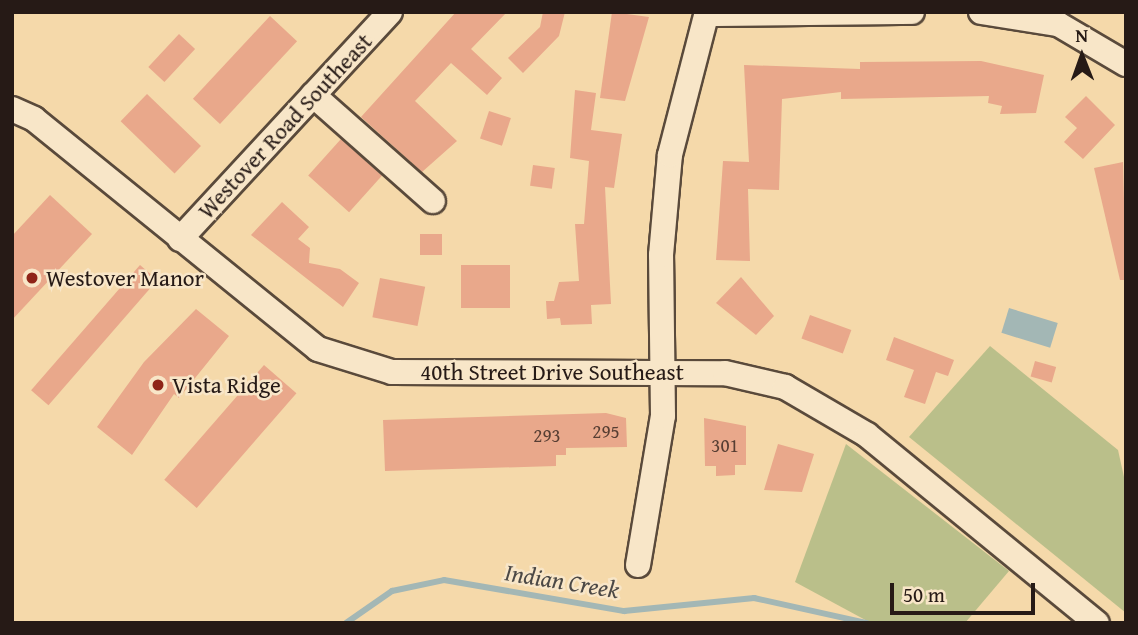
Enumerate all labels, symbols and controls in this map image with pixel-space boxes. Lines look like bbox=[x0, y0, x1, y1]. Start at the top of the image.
north arrow bbox=[1047, 21, 1117, 91]
text: N bbox=[1075, 21, 1088, 49]
street label: Westover Road Southeast bbox=[192, 28, 378, 224]
place label: Westover Manor bbox=[46, 264, 204, 292]
marker: Westover Manor bbox=[24, 270, 40, 286]
street label: 40th Street Drive Southeast bbox=[420, 358, 684, 386]
place label: Vista Ridge bbox=[172, 371, 281, 399]
marker: Vista Ridge bbox=[150, 377, 166, 393]
house number: 295 bbox=[592, 421, 620, 443]
house number: 293 bbox=[533, 425, 561, 447]
house number: 301 bbox=[711, 435, 739, 457]
water label: Indian Creek bbox=[503, 558, 621, 604]
scale bar bbox=[893, 568, 1038, 612]
text: 50 m bbox=[903, 579, 945, 610]

